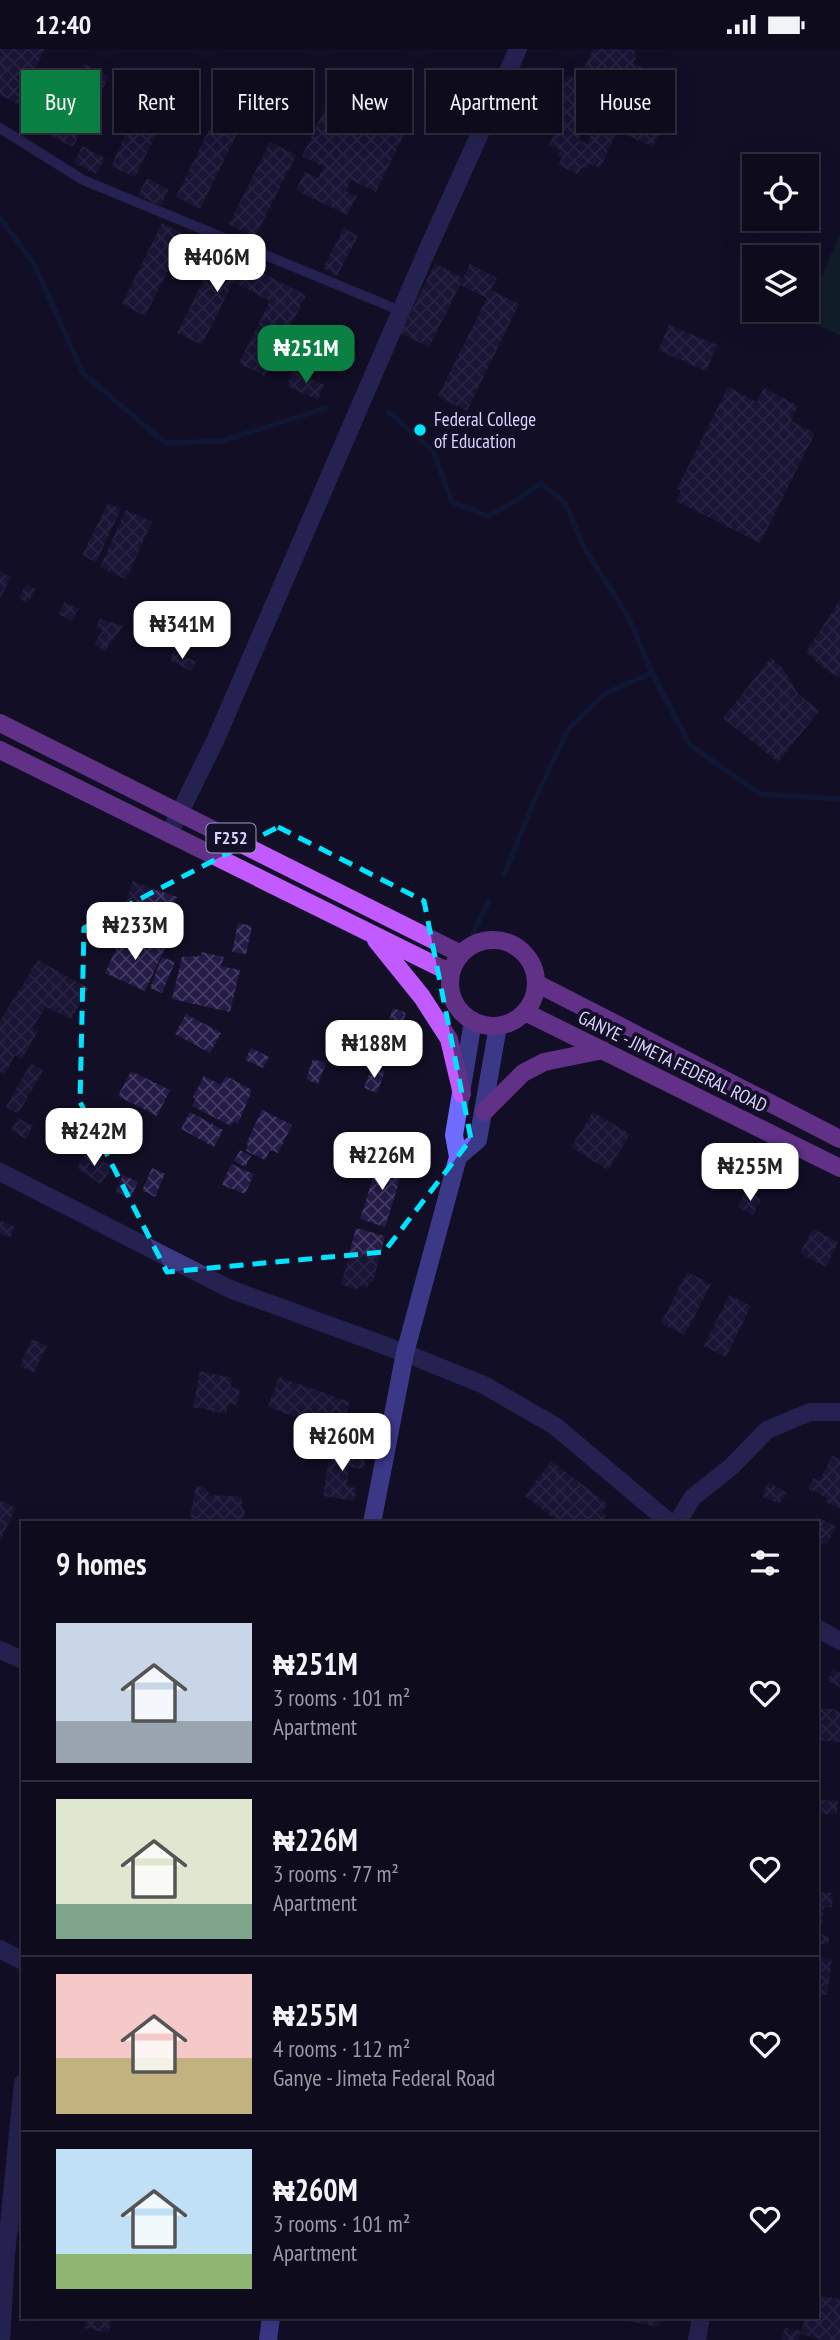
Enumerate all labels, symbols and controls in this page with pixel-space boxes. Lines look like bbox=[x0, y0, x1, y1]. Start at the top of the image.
text: 12:40 bbox=[35, 8, 91, 41]
chip: Buy bbox=[21, 70, 100, 133]
chip: Rent bbox=[114, 70, 199, 133]
chip: Filters bbox=[213, 70, 313, 133]
chip: New bbox=[327, 70, 412, 133]
chip: Apartment bbox=[426, 70, 562, 133]
chip: House bbox=[576, 70, 675, 133]
map controls bbox=[742, 154, 819, 322]
button: locate bbox=[742, 154, 819, 231]
pin: ₦406M bbox=[168, 235, 266, 294]
text: ₦406M bbox=[185, 242, 249, 271]
button: layers bbox=[742, 245, 819, 322]
pin: ₦251M bbox=[257, 325, 355, 385]
text: ₦251M bbox=[274, 333, 338, 362]
place label: Federal College of Education bbox=[434, 407, 536, 453]
marker: Federal College of Education bbox=[412, 422, 428, 438]
pin: ₦341M bbox=[133, 601, 231, 661]
text: ₦341M bbox=[150, 609, 214, 638]
road number: F252 bbox=[206, 823, 256, 853]
pin: ₦233M bbox=[86, 902, 184, 962]
text: ₦233M bbox=[103, 910, 167, 939]
street label: GANYE - JIMETA FEDERAL ROAD bbox=[575, 1005, 771, 1117]
pin: ₦188M bbox=[325, 1021, 423, 1080]
text: ₦188M bbox=[342, 1028, 406, 1057]
pin: ₦242M bbox=[45, 1109, 143, 1168]
text: ₦242M bbox=[62, 1116, 126, 1145]
pin: ₦226M bbox=[333, 1133, 431, 1192]
text: ₦226M bbox=[350, 1140, 414, 1169]
pin: ₦255M bbox=[701, 1143, 799, 1203]
text: ₦255M bbox=[718, 1151, 782, 1180]
pin: ₦260M bbox=[293, 1413, 391, 1473]
text: ₦260M bbox=[310, 1421, 374, 1450]
text: 9 homes bbox=[56, 1544, 147, 1583]
icon: filters bbox=[746, 1544, 784, 1582]
text: ₦251M bbox=[273, 1644, 358, 1683]
icon: home bbox=[112, 1651, 196, 1735]
icon: heart bbox=[746, 1674, 784, 1712]
text: 3 rooms · 101 m² bbox=[273, 1683, 410, 1712]
text: Apartment bbox=[273, 1712, 357, 1741]
text: ₦226M bbox=[273, 1820, 358, 1859]
icon: home bbox=[112, 1827, 196, 1911]
icon: heart bbox=[746, 1850, 784, 1888]
text: 3 rooms · 77 m² bbox=[273, 1859, 399, 1888]
text: Apartment bbox=[273, 1888, 357, 1917]
text: ₦255M bbox=[273, 1995, 358, 2034]
icon: home bbox=[112, 2002, 196, 2086]
icon: heart bbox=[746, 2025, 784, 2063]
text: 4 rooms · 112 m² bbox=[273, 2034, 410, 2063]
text: Ganye - Jimeta Federal Road bbox=[273, 2063, 495, 2092]
text: ₦260M bbox=[273, 2170, 358, 2209]
icon: home bbox=[112, 2177, 196, 2261]
icon: heart bbox=[746, 2200, 784, 2238]
text: 3 rooms · 101 m² bbox=[273, 2209, 410, 2238]
text: Apartment bbox=[273, 2238, 357, 2267]

